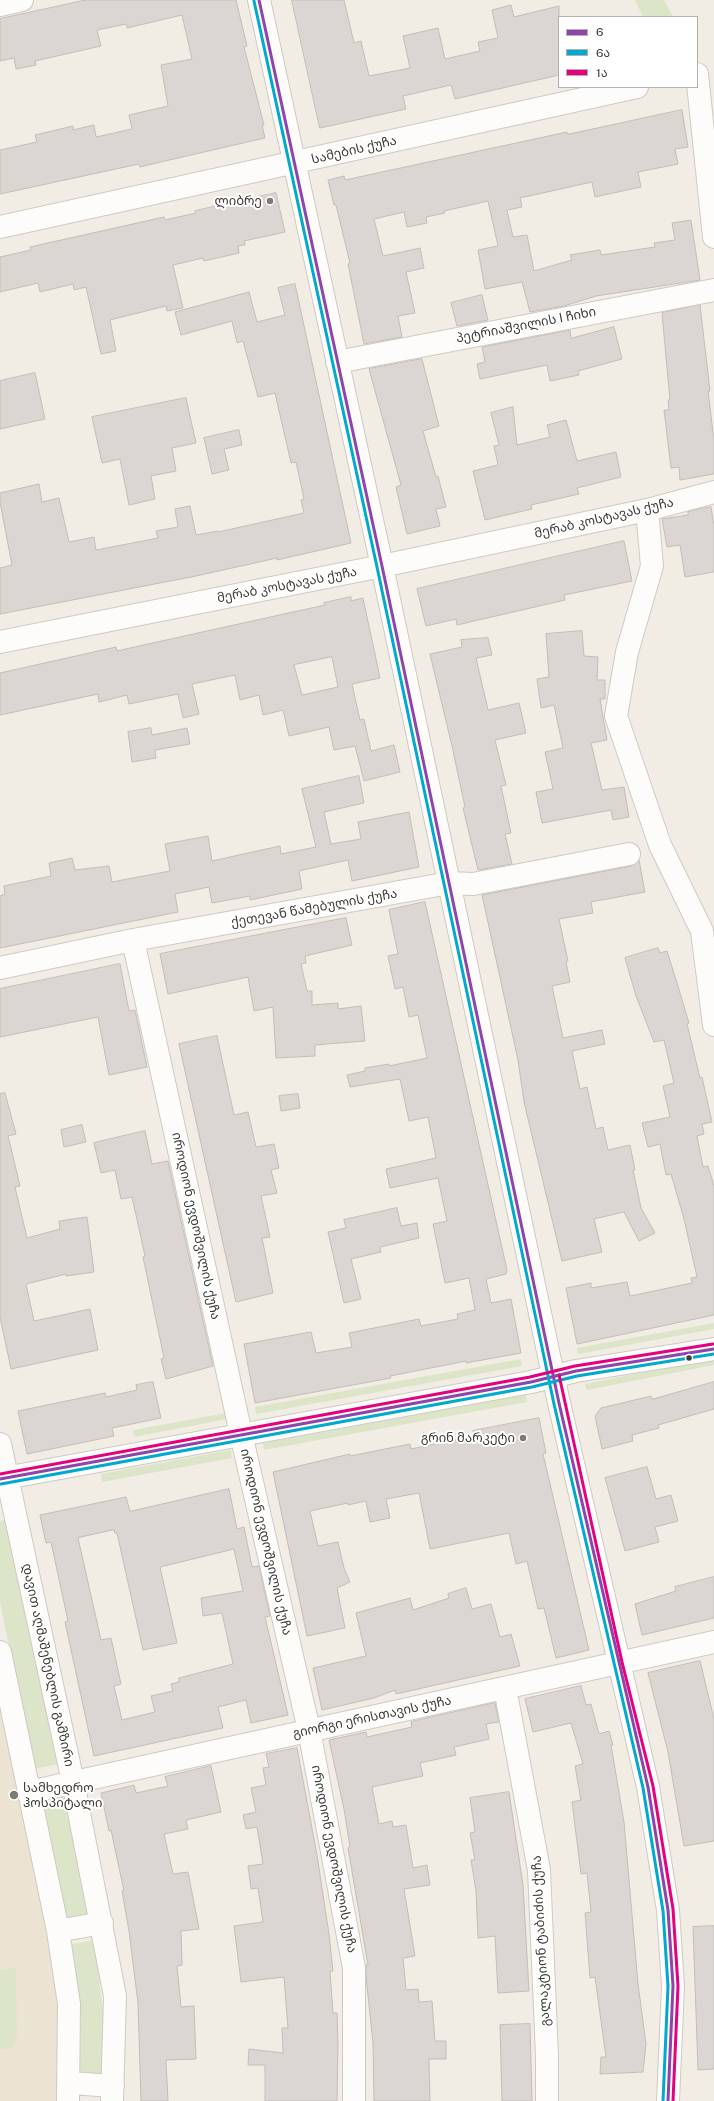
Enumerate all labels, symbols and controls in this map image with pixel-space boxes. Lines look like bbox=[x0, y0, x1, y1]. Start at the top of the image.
legend bbox=[558, 16, 698, 88]
text: 6 bbox=[596, 25, 603, 39]
text: 6ა bbox=[596, 46, 610, 60]
text: 1ა bbox=[596, 66, 607, 80]
street label: სამების ქუჩა bbox=[310, 133, 398, 167]
place label: ლიბრე bbox=[215, 193, 262, 209]
marker: ლიბრე bbox=[265, 196, 275, 206]
street label: პეტრიაშვილის I ჩიხი bbox=[455, 304, 597, 346]
street label: მერაბ კოსტავას ქუჩა bbox=[533, 494, 675, 542]
street label: მერაბ კოსტავას ქუჩა bbox=[216, 564, 358, 606]
street label: ქეთევან წამებულის ქუჩა bbox=[230, 886, 398, 930]
street label: იროდიონ ევდოშვილის ქუჩა bbox=[168, 1131, 224, 1321]
unlabelled marker bbox=[684, 1353, 694, 1363]
place label: გრინ მარკეტი bbox=[421, 1430, 515, 1446]
marker: გრინ მარკეტი bbox=[518, 1433, 528, 1443]
street label: იროდიონ ევდოშვილის ქუჩა bbox=[237, 1447, 295, 1637]
street label: დავით აღმაშენებლის გამზირი bbox=[19, 1562, 77, 1768]
street label: გიორგი ერისთავის ქუჩა bbox=[291, 1693, 453, 1741]
street label: იროდიონ ევდოშვილის ქუჩა bbox=[308, 1764, 360, 1954]
place label: სამხედრო ჰოსპიტალი bbox=[23, 1780, 102, 1811]
marker: სამხედრო ჰოსპიტალი bbox=[8, 1789, 20, 1801]
street label: გალაკტიონ ტაბიძის ქუჩა bbox=[529, 1855, 553, 2027]

